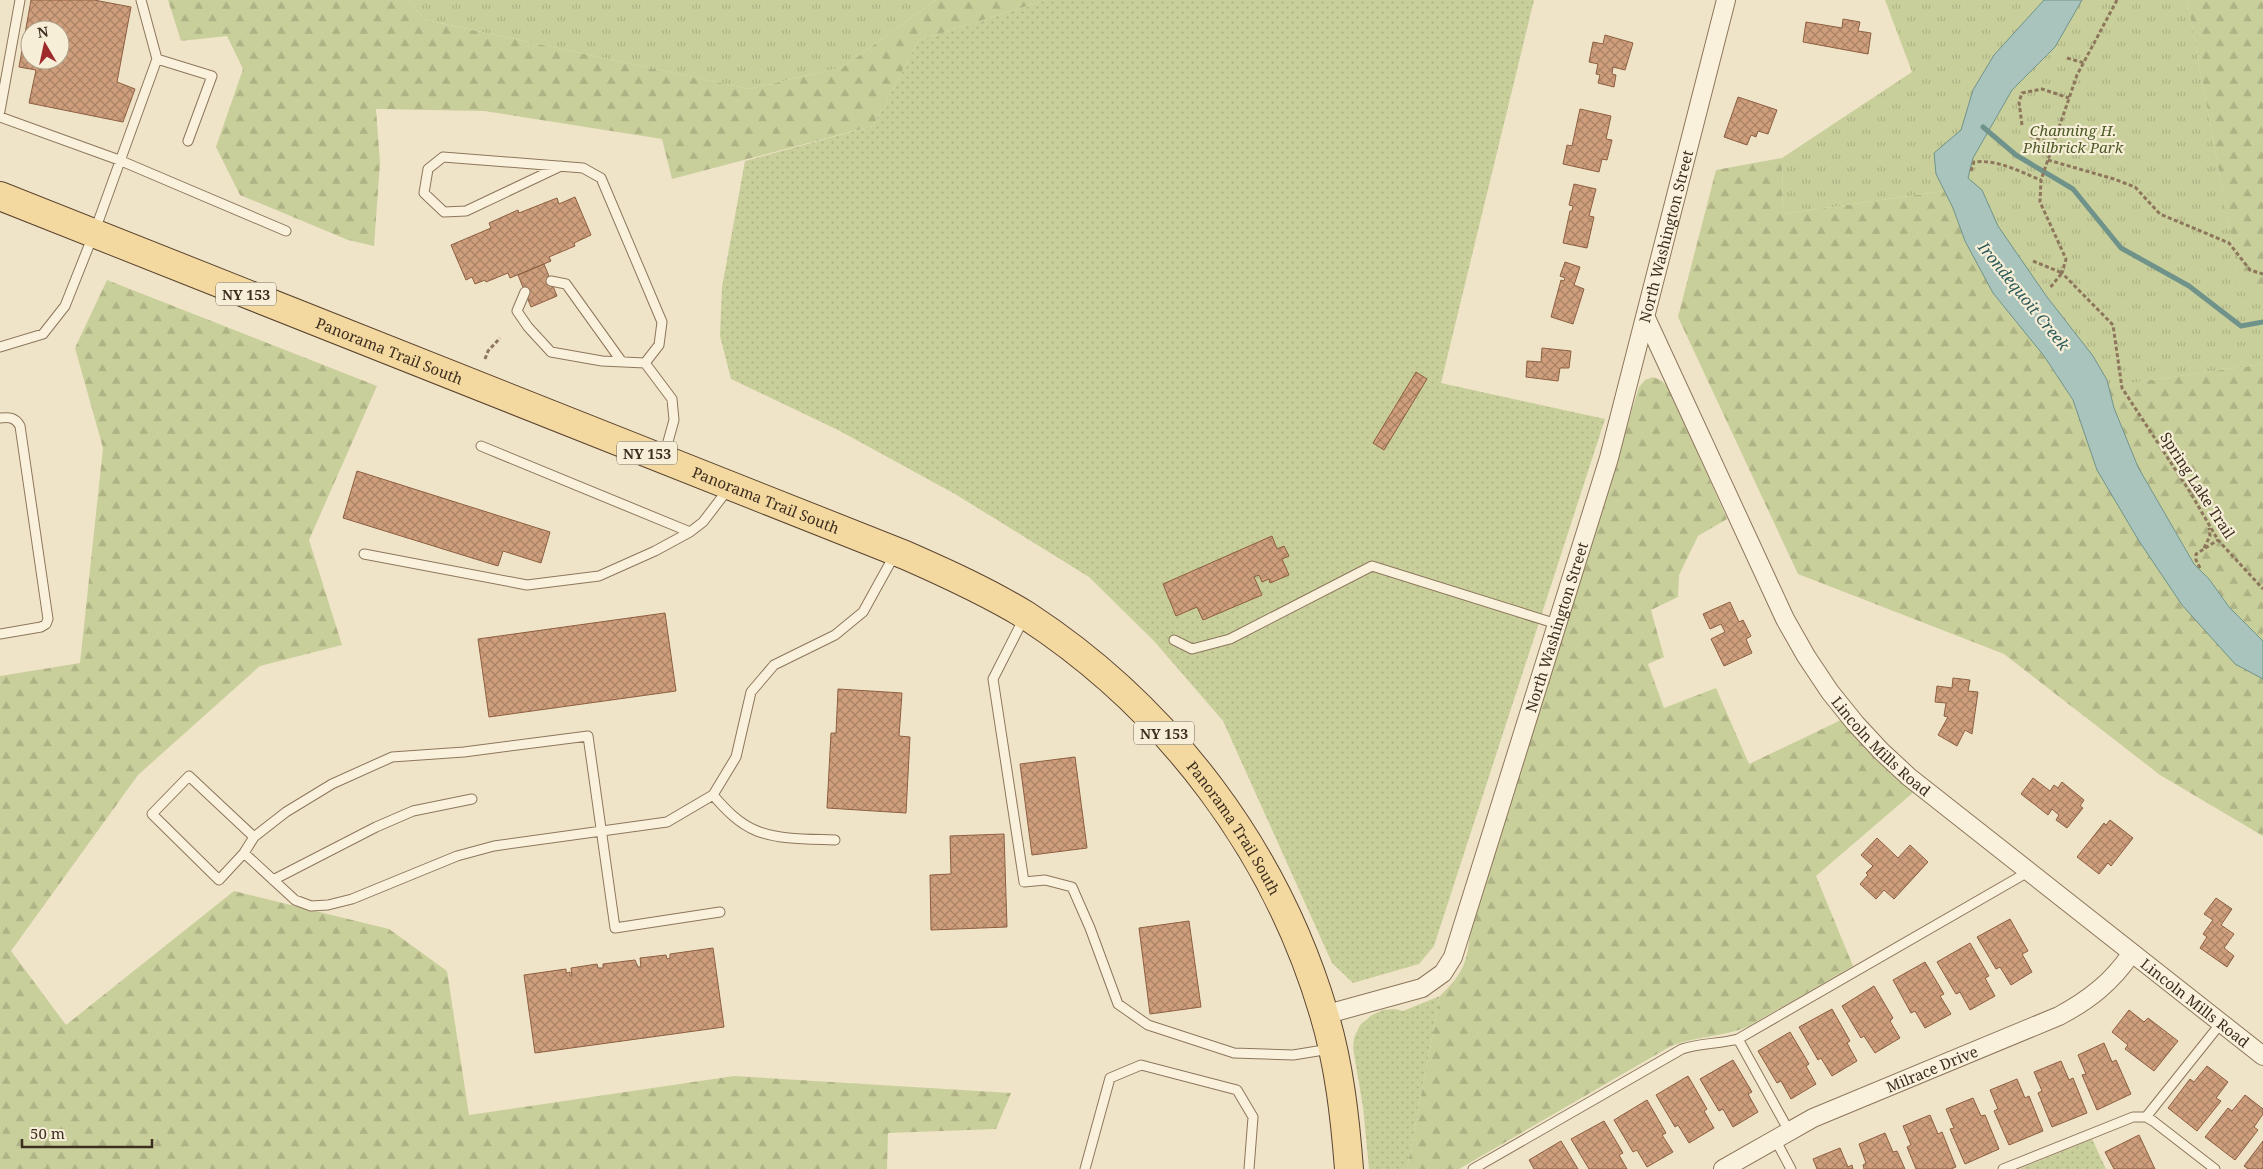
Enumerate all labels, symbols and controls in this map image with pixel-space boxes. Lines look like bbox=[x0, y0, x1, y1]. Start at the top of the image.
north arrow bbox=[20, 20, 70, 70]
text: N bbox=[36, 21, 50, 42]
park label: Channing H. Philbrick Park bbox=[2022, 120, 2124, 157]
street label: North Washington Street bbox=[1634, 148, 1697, 325]
water label: Irondequoit Creek bbox=[1973, 236, 2075, 356]
road number: NY 153 bbox=[216, 282, 276, 306]
street label: Panorama Trail South bbox=[313, 312, 466, 389]
street label: Spring Lake Trail bbox=[2156, 428, 2240, 542]
road number: NY 153 bbox=[617, 442, 677, 464]
street label: Panorama Trail South bbox=[689, 462, 843, 538]
street label: North Washington Street bbox=[1520, 539, 1592, 715]
street label: Lincoln Mills Road bbox=[1827, 692, 1935, 800]
road number: NY 153 bbox=[1134, 721, 1194, 744]
street label: Panorama Trail South bbox=[1183, 757, 1285, 899]
street label: Lincoln Mills Road bbox=[2137, 953, 2254, 1052]
street label: Milrace Drive bbox=[1883, 1041, 1981, 1097]
scale bar bbox=[22, 1116, 152, 1148]
text: 50 m bbox=[30, 1123, 65, 1143]

